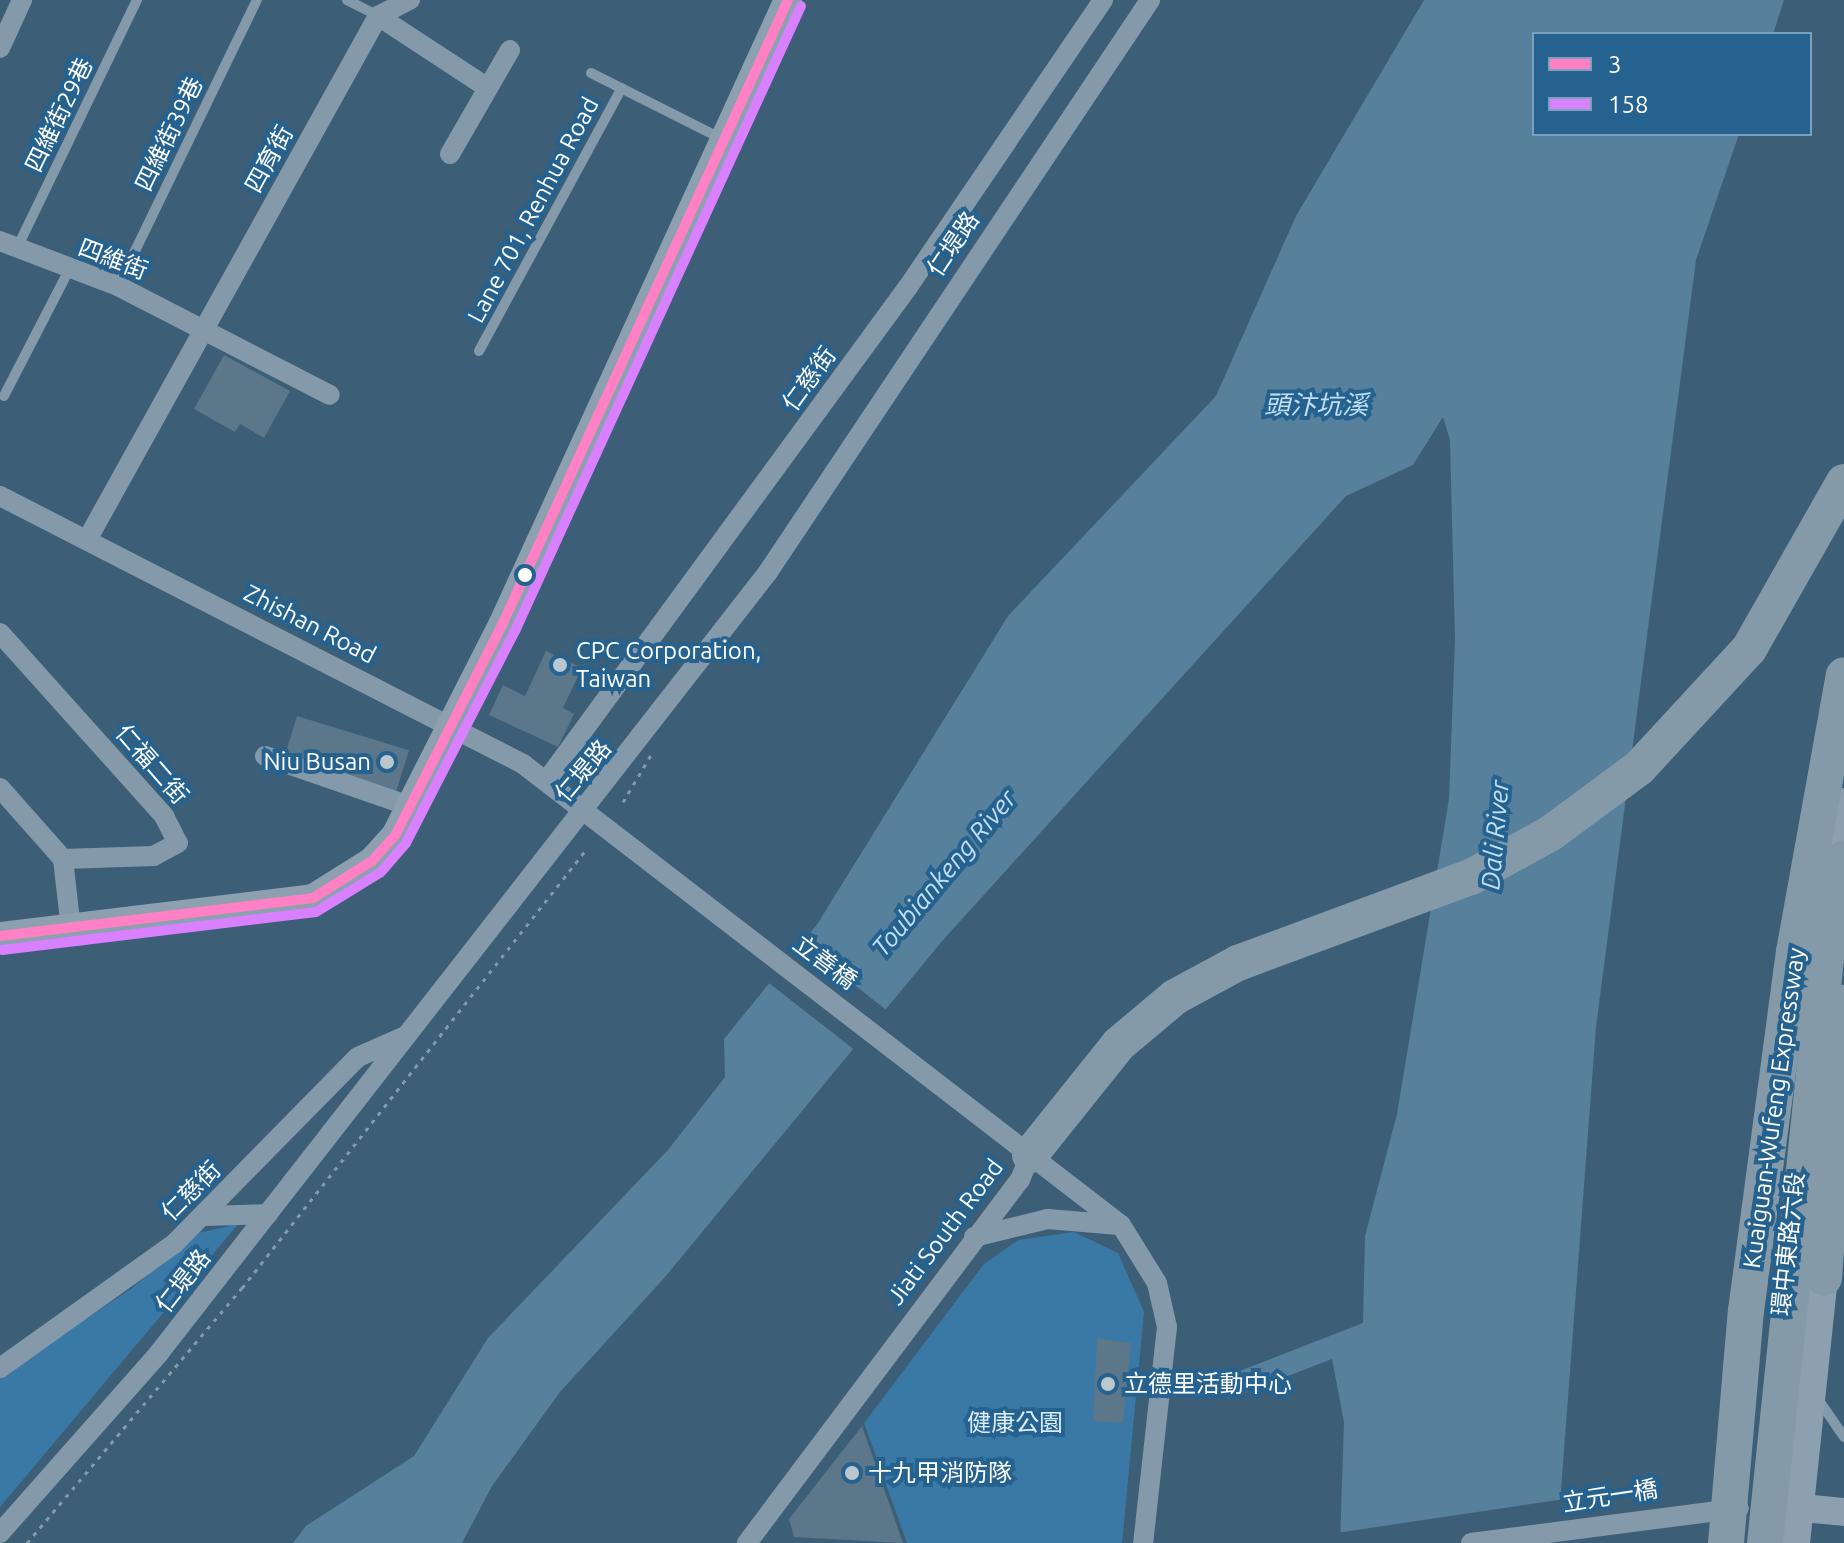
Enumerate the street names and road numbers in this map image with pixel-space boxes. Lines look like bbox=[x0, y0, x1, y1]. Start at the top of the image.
street label: 四維街29巷 bbox=[19, 53, 99, 177]
street label: 四維街39巷 bbox=[129, 72, 209, 196]
street label: Lane 701, Renhua Road bbox=[461, 92, 605, 328]
street label: 四育街 bbox=[239, 121, 299, 197]
street label: 仁堤路 bbox=[921, 206, 985, 282]
street label: 四維街 bbox=[74, 233, 152, 285]
street label: 仁慈街 bbox=[776, 341, 842, 417]
street label: Zhishan Road bbox=[239, 578, 381, 670]
street label: 仁福二街 bbox=[110, 718, 194, 810]
street label: 仁堤路 bbox=[549, 734, 617, 808]
street label: 立善橋 bbox=[788, 929, 862, 995]
street label: Kuaiguan-Wufeng Expressway bbox=[1737, 946, 1811, 1270]
street label: Jiati South Road bbox=[881, 1153, 1009, 1311]
street label: 仁慈街 bbox=[155, 1155, 227, 1227]
street label: 環中東路六段 bbox=[1766, 1171, 1810, 1317]
street label: 仁堤路 bbox=[149, 1244, 217, 1318]
street label: 立元一橋 bbox=[1560, 1474, 1660, 1518]

